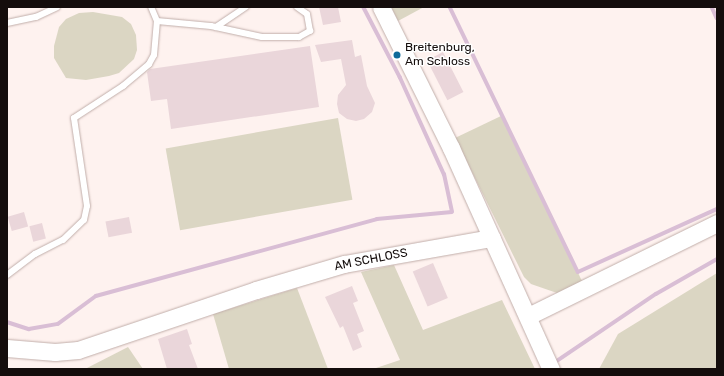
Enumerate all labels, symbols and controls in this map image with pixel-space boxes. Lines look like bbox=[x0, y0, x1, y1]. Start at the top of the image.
place label: Breitenburg, Am Schloss bbox=[405, 41, 475, 69]
marker: Breitenburg, Am Schloss bbox=[392, 50, 402, 60]
street label: AM SCHLOSS bbox=[333, 246, 409, 274]

